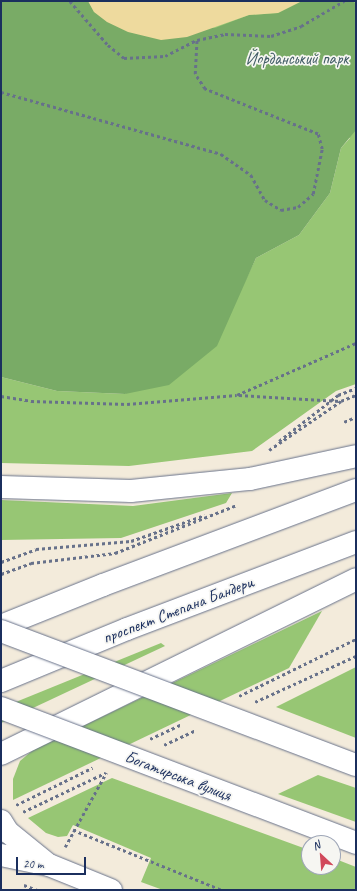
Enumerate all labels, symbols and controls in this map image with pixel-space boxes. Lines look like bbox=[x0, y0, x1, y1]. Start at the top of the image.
park label: Йорданський парк bbox=[245, 49, 349, 69]
street label: проспект Степана Бандери bbox=[100, 572, 256, 648]
street label: Богатирська вулиця bbox=[121, 746, 235, 806]
north arrow bbox=[301, 835, 341, 875]
text: N bbox=[310, 837, 322, 853]
scale bar bbox=[18, 849, 88, 875]
text: 20 m bbox=[23, 856, 43, 872]

